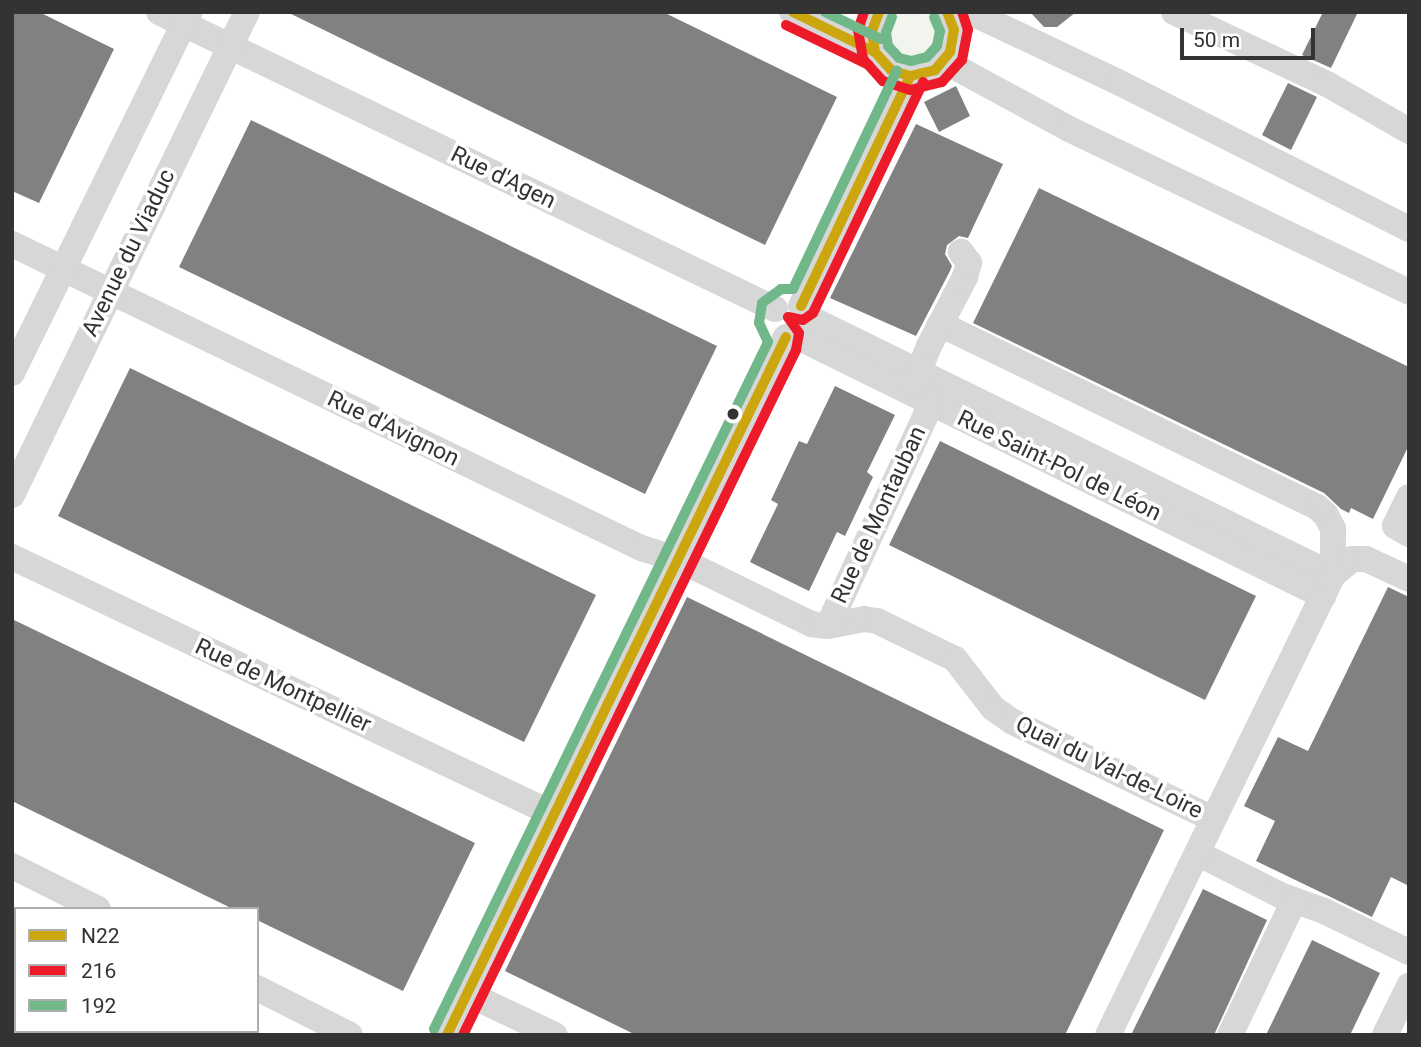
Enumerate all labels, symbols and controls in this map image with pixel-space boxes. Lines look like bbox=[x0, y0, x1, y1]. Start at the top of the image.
scale bar bbox=[1183, 14, 1318, 58]
text: 50 m bbox=[1193, 28, 1240, 52]
street label: Rue d'Agen bbox=[446, 141, 560, 215]
street label: Avenue du Viaduc bbox=[77, 165, 181, 341]
street label: Rue d'Avignon bbox=[323, 385, 463, 473]
street label: Rue Saint-Pol de Léon bbox=[953, 405, 1165, 527]
unlabelled marker bbox=[726, 407, 740, 421]
street label: Rue de Montauban bbox=[826, 422, 932, 608]
street label: Rue de Montpellier bbox=[191, 633, 375, 739]
street label: Quai du Val-de-Loire bbox=[1011, 711, 1207, 825]
legend bbox=[14, 907, 259, 1033]
text: N22 bbox=[81, 924, 120, 948]
text: 216 bbox=[81, 959, 116, 983]
text: 192 bbox=[81, 994, 116, 1018]

